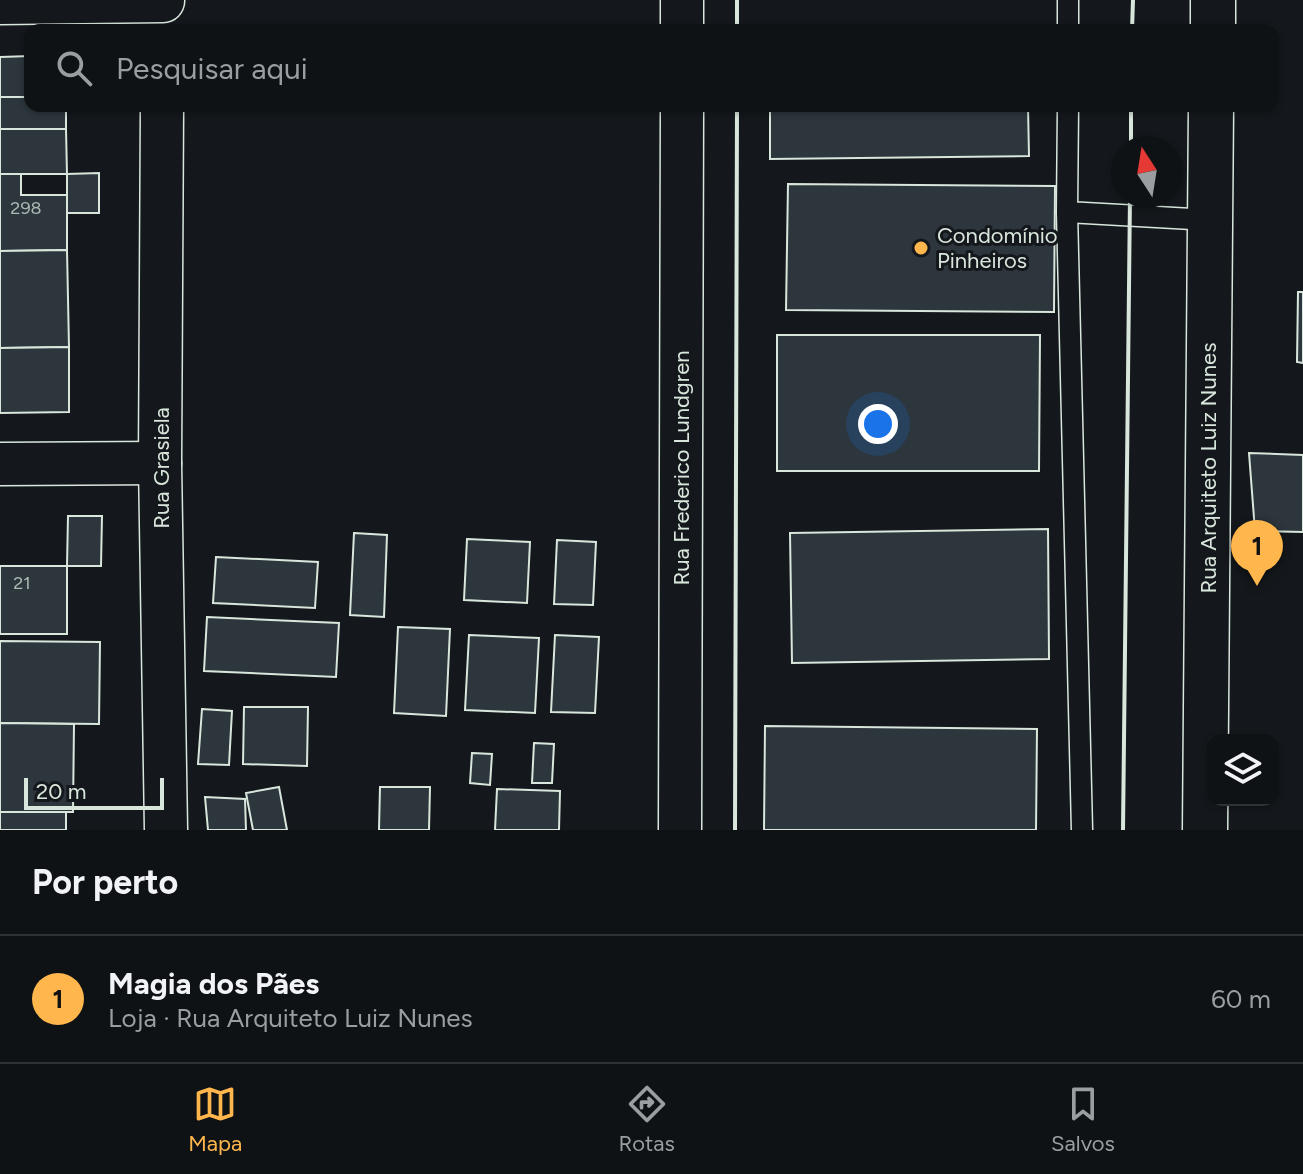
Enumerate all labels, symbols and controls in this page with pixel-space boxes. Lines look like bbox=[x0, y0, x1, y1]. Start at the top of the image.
search box bbox=[24, 24, 1279, 112]
icon: search bbox=[52, 46, 96, 90]
text: Pesquisar aqui bbox=[116, 50, 308, 87]
north arrow bbox=[1111, 136, 1183, 208]
house number: 298 bbox=[10, 197, 42, 219]
place label: Condomínio Pinheiros bbox=[937, 222, 1058, 274]
marker: Condomínio Pinheiros bbox=[912, 239, 930, 257]
street label: Rua Arquiteto Luiz Nunes bbox=[1195, 343, 1222, 593]
street label: Rua Frederico Lundgren bbox=[668, 351, 695, 585]
your location bbox=[858, 404, 898, 444]
street label: Rua Grasiela bbox=[148, 407, 175, 529]
pin: 1 bbox=[1231, 520, 1283, 586]
house number: 21 bbox=[13, 572, 31, 594]
map controls bbox=[1207, 734, 1279, 806]
button: layers bbox=[1207, 734, 1279, 806]
scale bar bbox=[24, 774, 164, 810]
text: 20 m bbox=[36, 778, 87, 805]
text: Por perto bbox=[32, 862, 178, 903]
text: Magia dos Pães bbox=[108, 965, 319, 1002]
text: 1 bbox=[53, 983, 63, 1015]
text: 60 m bbox=[1211, 983, 1271, 1015]
text: Loja · Rua Arquiteto Luiz Nunes bbox=[108, 1002, 473, 1034]
tab: Mapa bbox=[188, 1082, 242, 1157]
tab: Rotas bbox=[619, 1082, 675, 1157]
tab: Salvos bbox=[1051, 1082, 1115, 1157]

